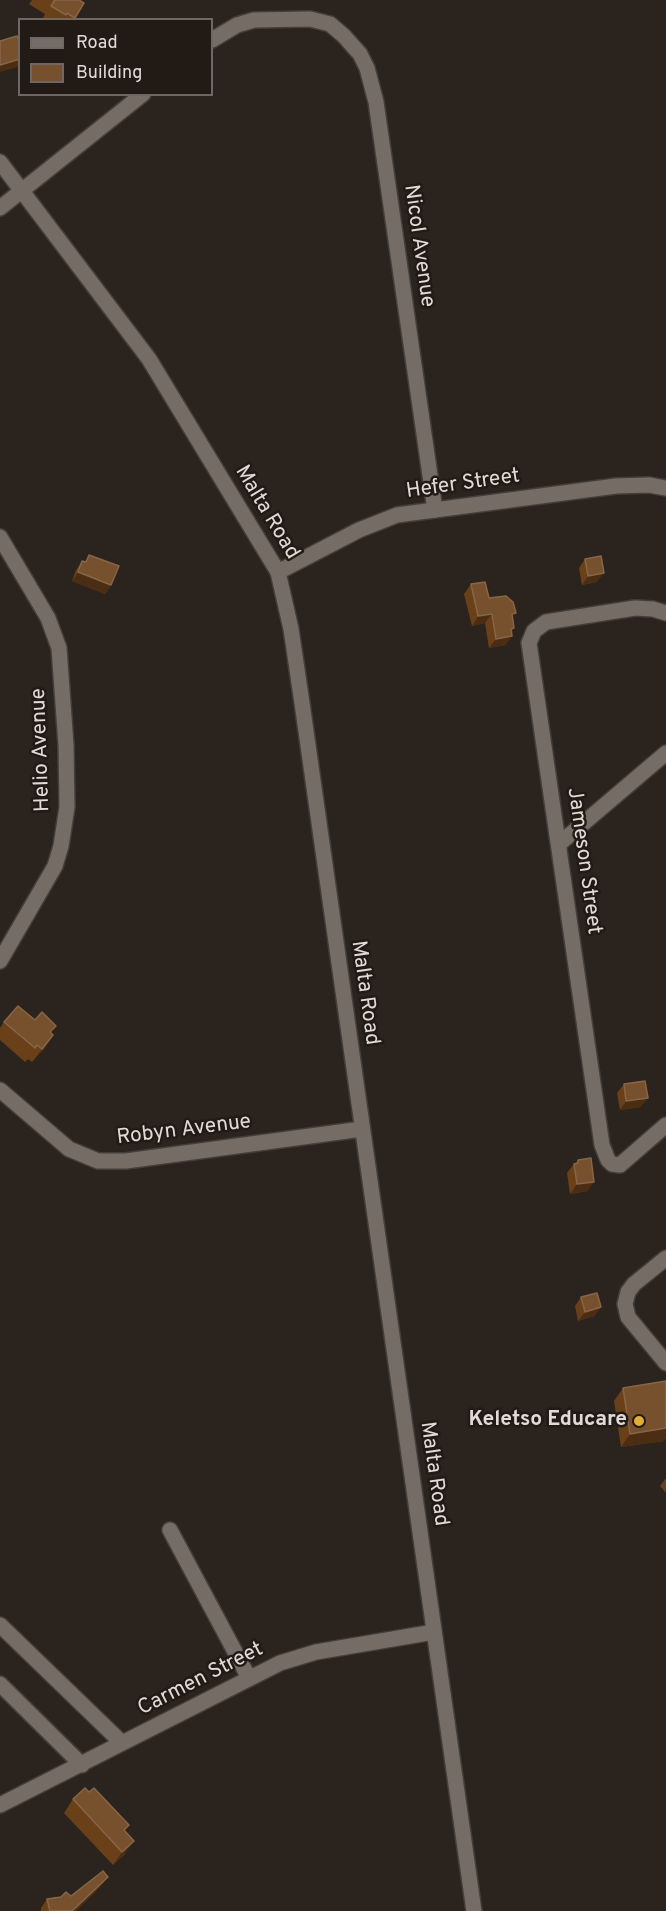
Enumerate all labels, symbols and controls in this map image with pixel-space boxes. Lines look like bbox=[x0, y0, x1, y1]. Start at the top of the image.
legend bbox=[18, 18, 213, 96]
text: Road bbox=[76, 32, 118, 55]
text: Building bbox=[76, 62, 142, 85]
street label: Nicol Avenue bbox=[397, 183, 439, 309]
street label: Malta Road bbox=[228, 461, 304, 565]
street label: Hefer Street bbox=[405, 465, 521, 505]
street label: Helio Avenue bbox=[27, 688, 57, 812]
street label: Jameson Street bbox=[560, 786, 606, 936]
street label: Malta Road bbox=[344, 939, 384, 1047]
street label: Robyn Avenue bbox=[115, 1110, 253, 1152]
place label: Keletso Educare bbox=[469, 1408, 627, 1434]
marker: Keletso Educare bbox=[632, 1414, 646, 1428]
street label: Malta Road bbox=[413, 1420, 453, 1528]
street label: Carmen Street bbox=[134, 1638, 268, 1722]

